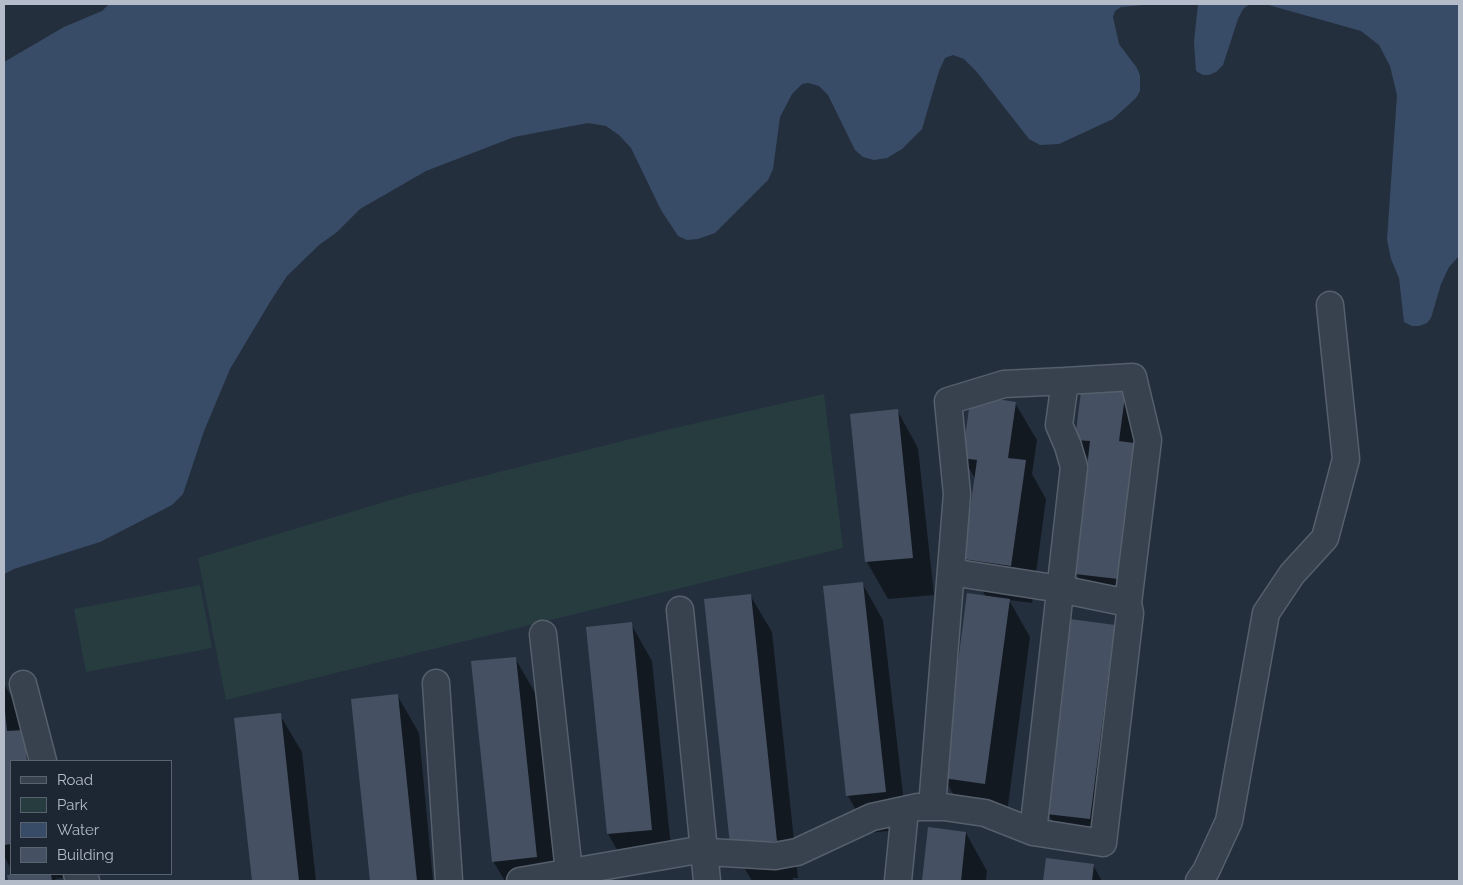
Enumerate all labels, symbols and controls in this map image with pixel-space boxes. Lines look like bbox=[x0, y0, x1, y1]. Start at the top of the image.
legend bbox=[10, 760, 172, 875]
text: Road bbox=[57, 771, 93, 789]
text: Park bbox=[57, 796, 88, 814]
text: Water bbox=[57, 821, 99, 839]
text: Building bbox=[57, 846, 114, 864]

